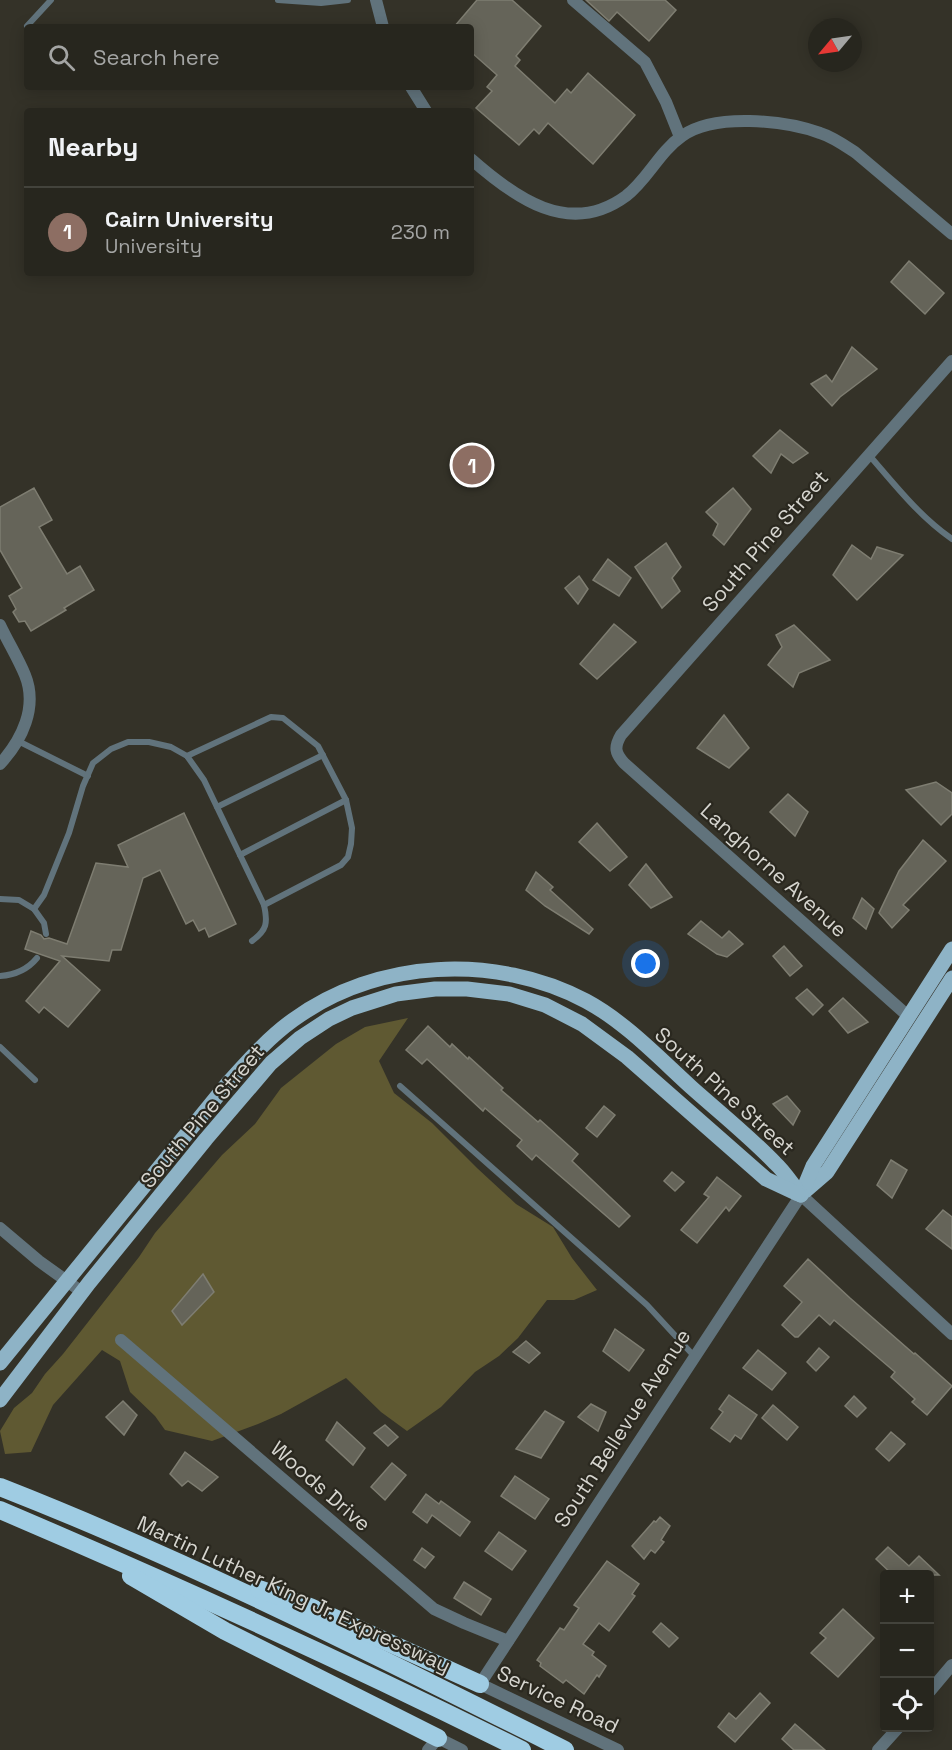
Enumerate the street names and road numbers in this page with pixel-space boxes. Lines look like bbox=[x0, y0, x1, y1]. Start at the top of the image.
street label: South Pine Street bbox=[696, 464, 834, 618]
street label: Langhorne Avenue bbox=[695, 797, 853, 943]
street label: South Pine Street bbox=[649, 1021, 801, 1161]
street label: South Pine Street bbox=[134, 1039, 270, 1193]
street label: South Bellevue Avenue bbox=[548, 1324, 696, 1532]
street label: Woods Drive bbox=[265, 1435, 377, 1537]
street label: Martin Luther King Jr. Expressway bbox=[133, 1509, 455, 1679]
street label: Service Road bbox=[493, 1659, 623, 1739]

